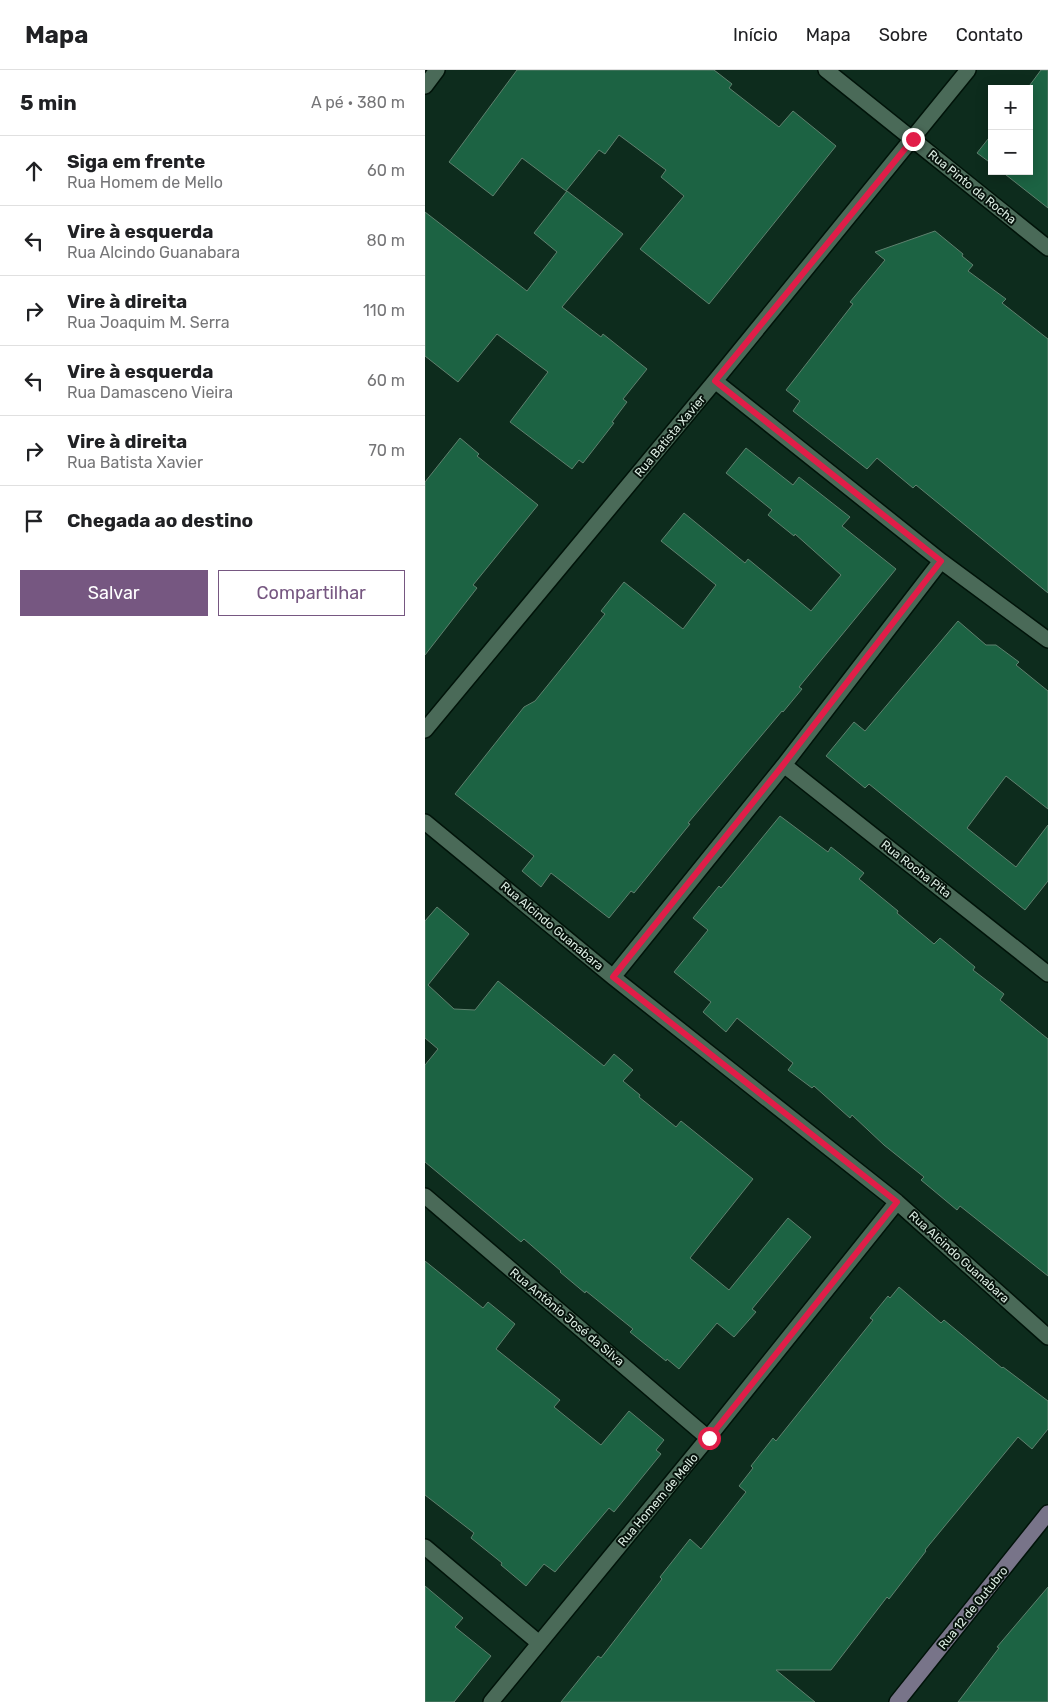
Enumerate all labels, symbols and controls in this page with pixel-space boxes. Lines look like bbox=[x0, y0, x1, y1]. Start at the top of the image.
text: Mapa bbox=[25, 21, 88, 49]
text: Início bbox=[733, 24, 778, 46]
text: Mapa bbox=[806, 24, 851, 46]
text: Sobre bbox=[879, 24, 928, 46]
text: Contato bbox=[956, 24, 1023, 46]
map controls bbox=[988, 85, 1033, 175]
button: + bbox=[988, 85, 1033, 130]
text: 5 min bbox=[20, 90, 77, 115]
text: A pé · 380 m bbox=[311, 93, 405, 112]
route end bbox=[902, 128, 925, 151]
button: − bbox=[988, 130, 1033, 175]
street label: Rua Pinto da Rocha bbox=[925, 147, 1019, 227]
text: Siga em frente bbox=[67, 150, 205, 173]
icon: ahead bbox=[20, 157, 48, 185]
text: 60 m bbox=[367, 161, 405, 180]
text: Rua Homem de Mello bbox=[67, 173, 223, 192]
text: Vire à esquerda bbox=[67, 220, 214, 243]
icon: left bbox=[20, 227, 48, 255]
text: 80 m bbox=[367, 231, 405, 250]
text: Rua Alcindo Guanabara bbox=[67, 243, 240, 262]
text: Vire à direita bbox=[67, 290, 187, 313]
icon: right bbox=[20, 297, 48, 325]
text: 110 m bbox=[363, 301, 405, 320]
text: Rua Joaquim M. Serra bbox=[67, 313, 230, 332]
text: Vire à esquerda bbox=[67, 360, 214, 383]
icon: left bbox=[20, 367, 48, 395]
text: 60 m bbox=[367, 371, 405, 390]
text: Rua Damasceno Vieira bbox=[67, 383, 233, 402]
street label: Rua Batista Xavier bbox=[632, 392, 708, 480]
text: Vire à direita bbox=[67, 430, 187, 453]
icon: right bbox=[20, 437, 48, 465]
text: 70 m bbox=[368, 441, 405, 460]
text: Rua Batista Xavier bbox=[67, 453, 203, 472]
icon: arrive bbox=[20, 507, 48, 535]
text: Chegada ao destino bbox=[67, 509, 253, 532]
button: Salvar bbox=[20, 570, 208, 616]
button: Compartilhar bbox=[218, 570, 405, 616]
street label: Rua Rocha Pita bbox=[878, 837, 954, 901]
street label: Rua Alcindo Guanabara bbox=[498, 879, 606, 973]
street label: Rua Alcindo Guanabara bbox=[906, 1208, 1012, 1306]
street label: Rua Antônio José da Silva bbox=[507, 1265, 627, 1369]
route start bbox=[698, 1427, 721, 1450]
street label: Rua Homem de Mello bbox=[615, 1451, 701, 1549]
street label: Rua 12 de Outubro bbox=[935, 1564, 1011, 1652]

